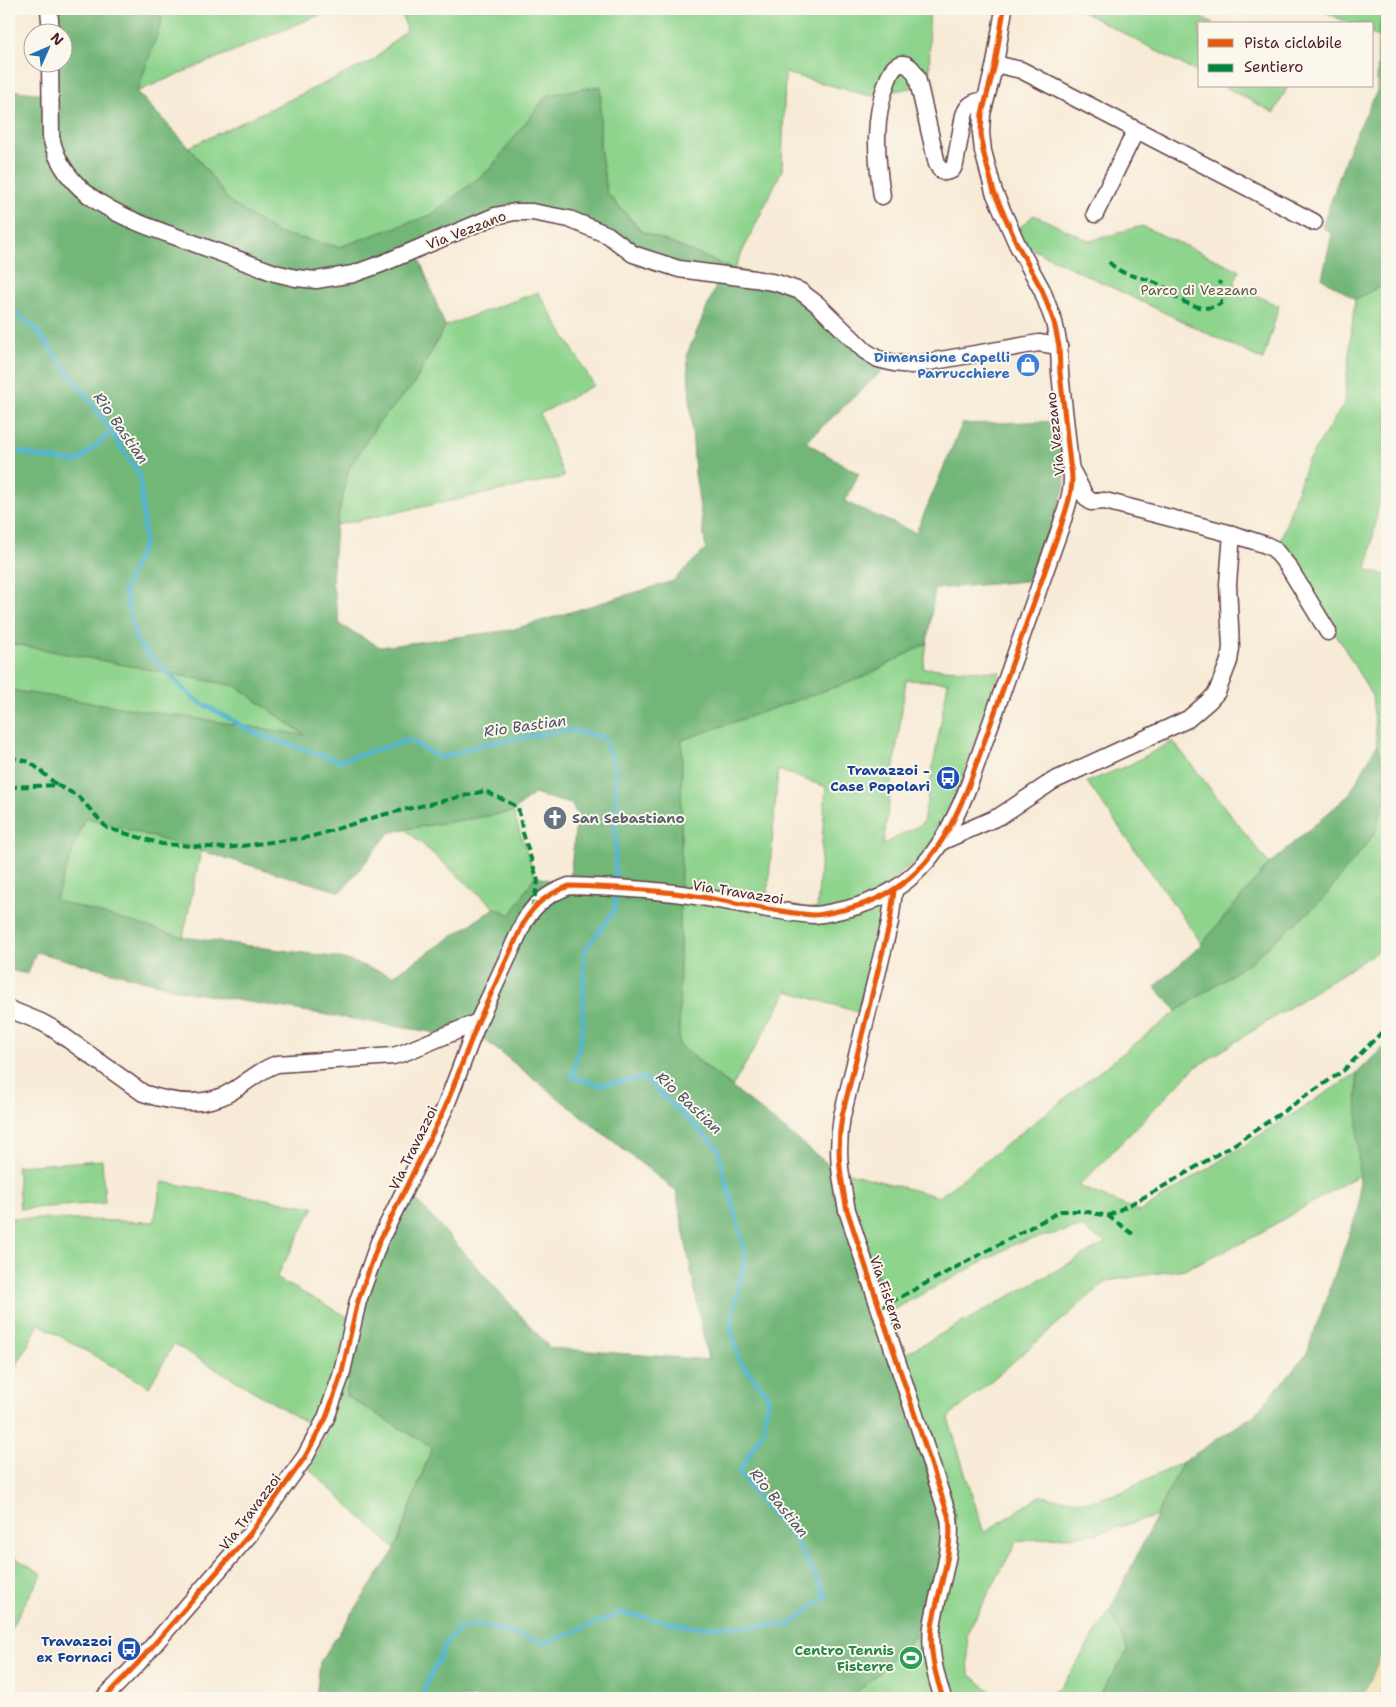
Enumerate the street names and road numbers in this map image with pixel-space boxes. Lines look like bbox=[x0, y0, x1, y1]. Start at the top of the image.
street label: Via Vezzano bbox=[423, 206, 509, 254]
street label: Via Vezzano bbox=[1042, 391, 1068, 477]
street label: Via Travazzoi bbox=[691, 876, 785, 908]
street label: Via Travazzoi bbox=[385, 1103, 441, 1193]
street label: Via Fisterre bbox=[866, 1253, 908, 1333]
street label: Via Travazzoi bbox=[215, 1470, 285, 1554]

